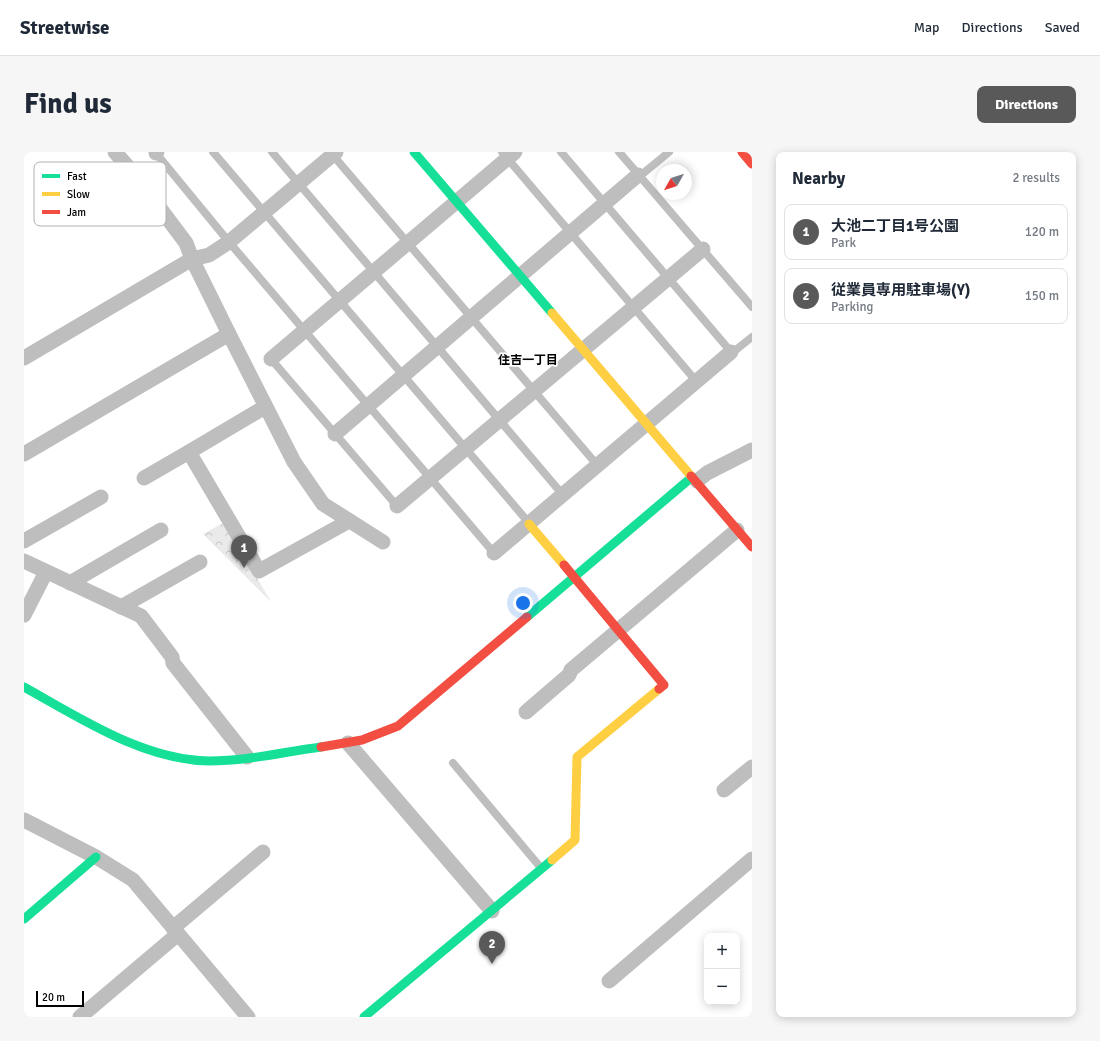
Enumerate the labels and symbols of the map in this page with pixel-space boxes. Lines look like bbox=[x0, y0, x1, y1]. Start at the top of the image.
legend bbox=[34, 162, 166, 226]
north arrow bbox=[656, 164, 692, 200]
text: Fast bbox=[67, 170, 87, 183]
text: Slow bbox=[67, 188, 90, 201]
text: Jam bbox=[67, 206, 86, 219]
district label: 住吉一丁目 bbox=[498, 353, 558, 368]
pin: 1 bbox=[231, 535, 257, 568]
your location bbox=[513, 593, 533, 613]
pin: 2 bbox=[479, 931, 505, 964]
scale bar bbox=[36, 989, 84, 1008]

